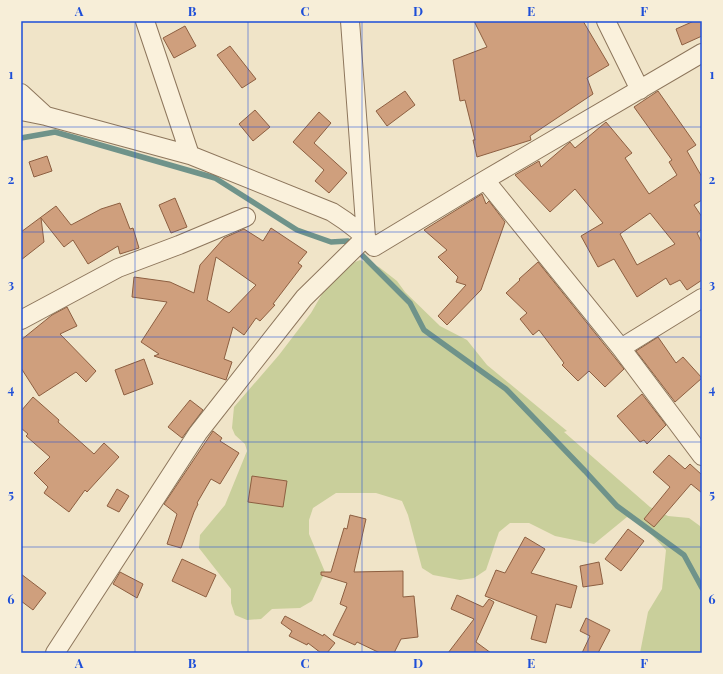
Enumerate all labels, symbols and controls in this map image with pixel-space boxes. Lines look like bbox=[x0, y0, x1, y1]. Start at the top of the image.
text: A bbox=[74, 2, 84, 19]
text: B bbox=[188, 2, 197, 19]
text: C bbox=[300, 2, 310, 19]
text: D bbox=[413, 2, 423, 19]
text: E bbox=[527, 2, 535, 19]
text: F bbox=[640, 2, 648, 19]
text: 1 bbox=[9, 65, 14, 82]
text: 1 bbox=[710, 65, 715, 82]
text: 2 bbox=[8, 170, 15, 187]
text: 2 bbox=[709, 170, 716, 187]
text: 3 bbox=[8, 275, 14, 292]
text: 3 bbox=[709, 275, 715, 292]
text: 4 bbox=[8, 380, 15, 397]
text: 4 bbox=[709, 380, 716, 397]
text: 5 bbox=[8, 485, 14, 502]
text: 5 bbox=[709, 485, 715, 502]
text: 6 bbox=[7, 590, 15, 607]
text: 6 bbox=[708, 590, 716, 607]
text: A bbox=[74, 654, 84, 671]
text: B bbox=[188, 654, 197, 671]
text: C bbox=[300, 654, 310, 671]
text: D bbox=[413, 654, 423, 671]
text: E bbox=[527, 654, 535, 671]
text: F bbox=[640, 654, 648, 671]

